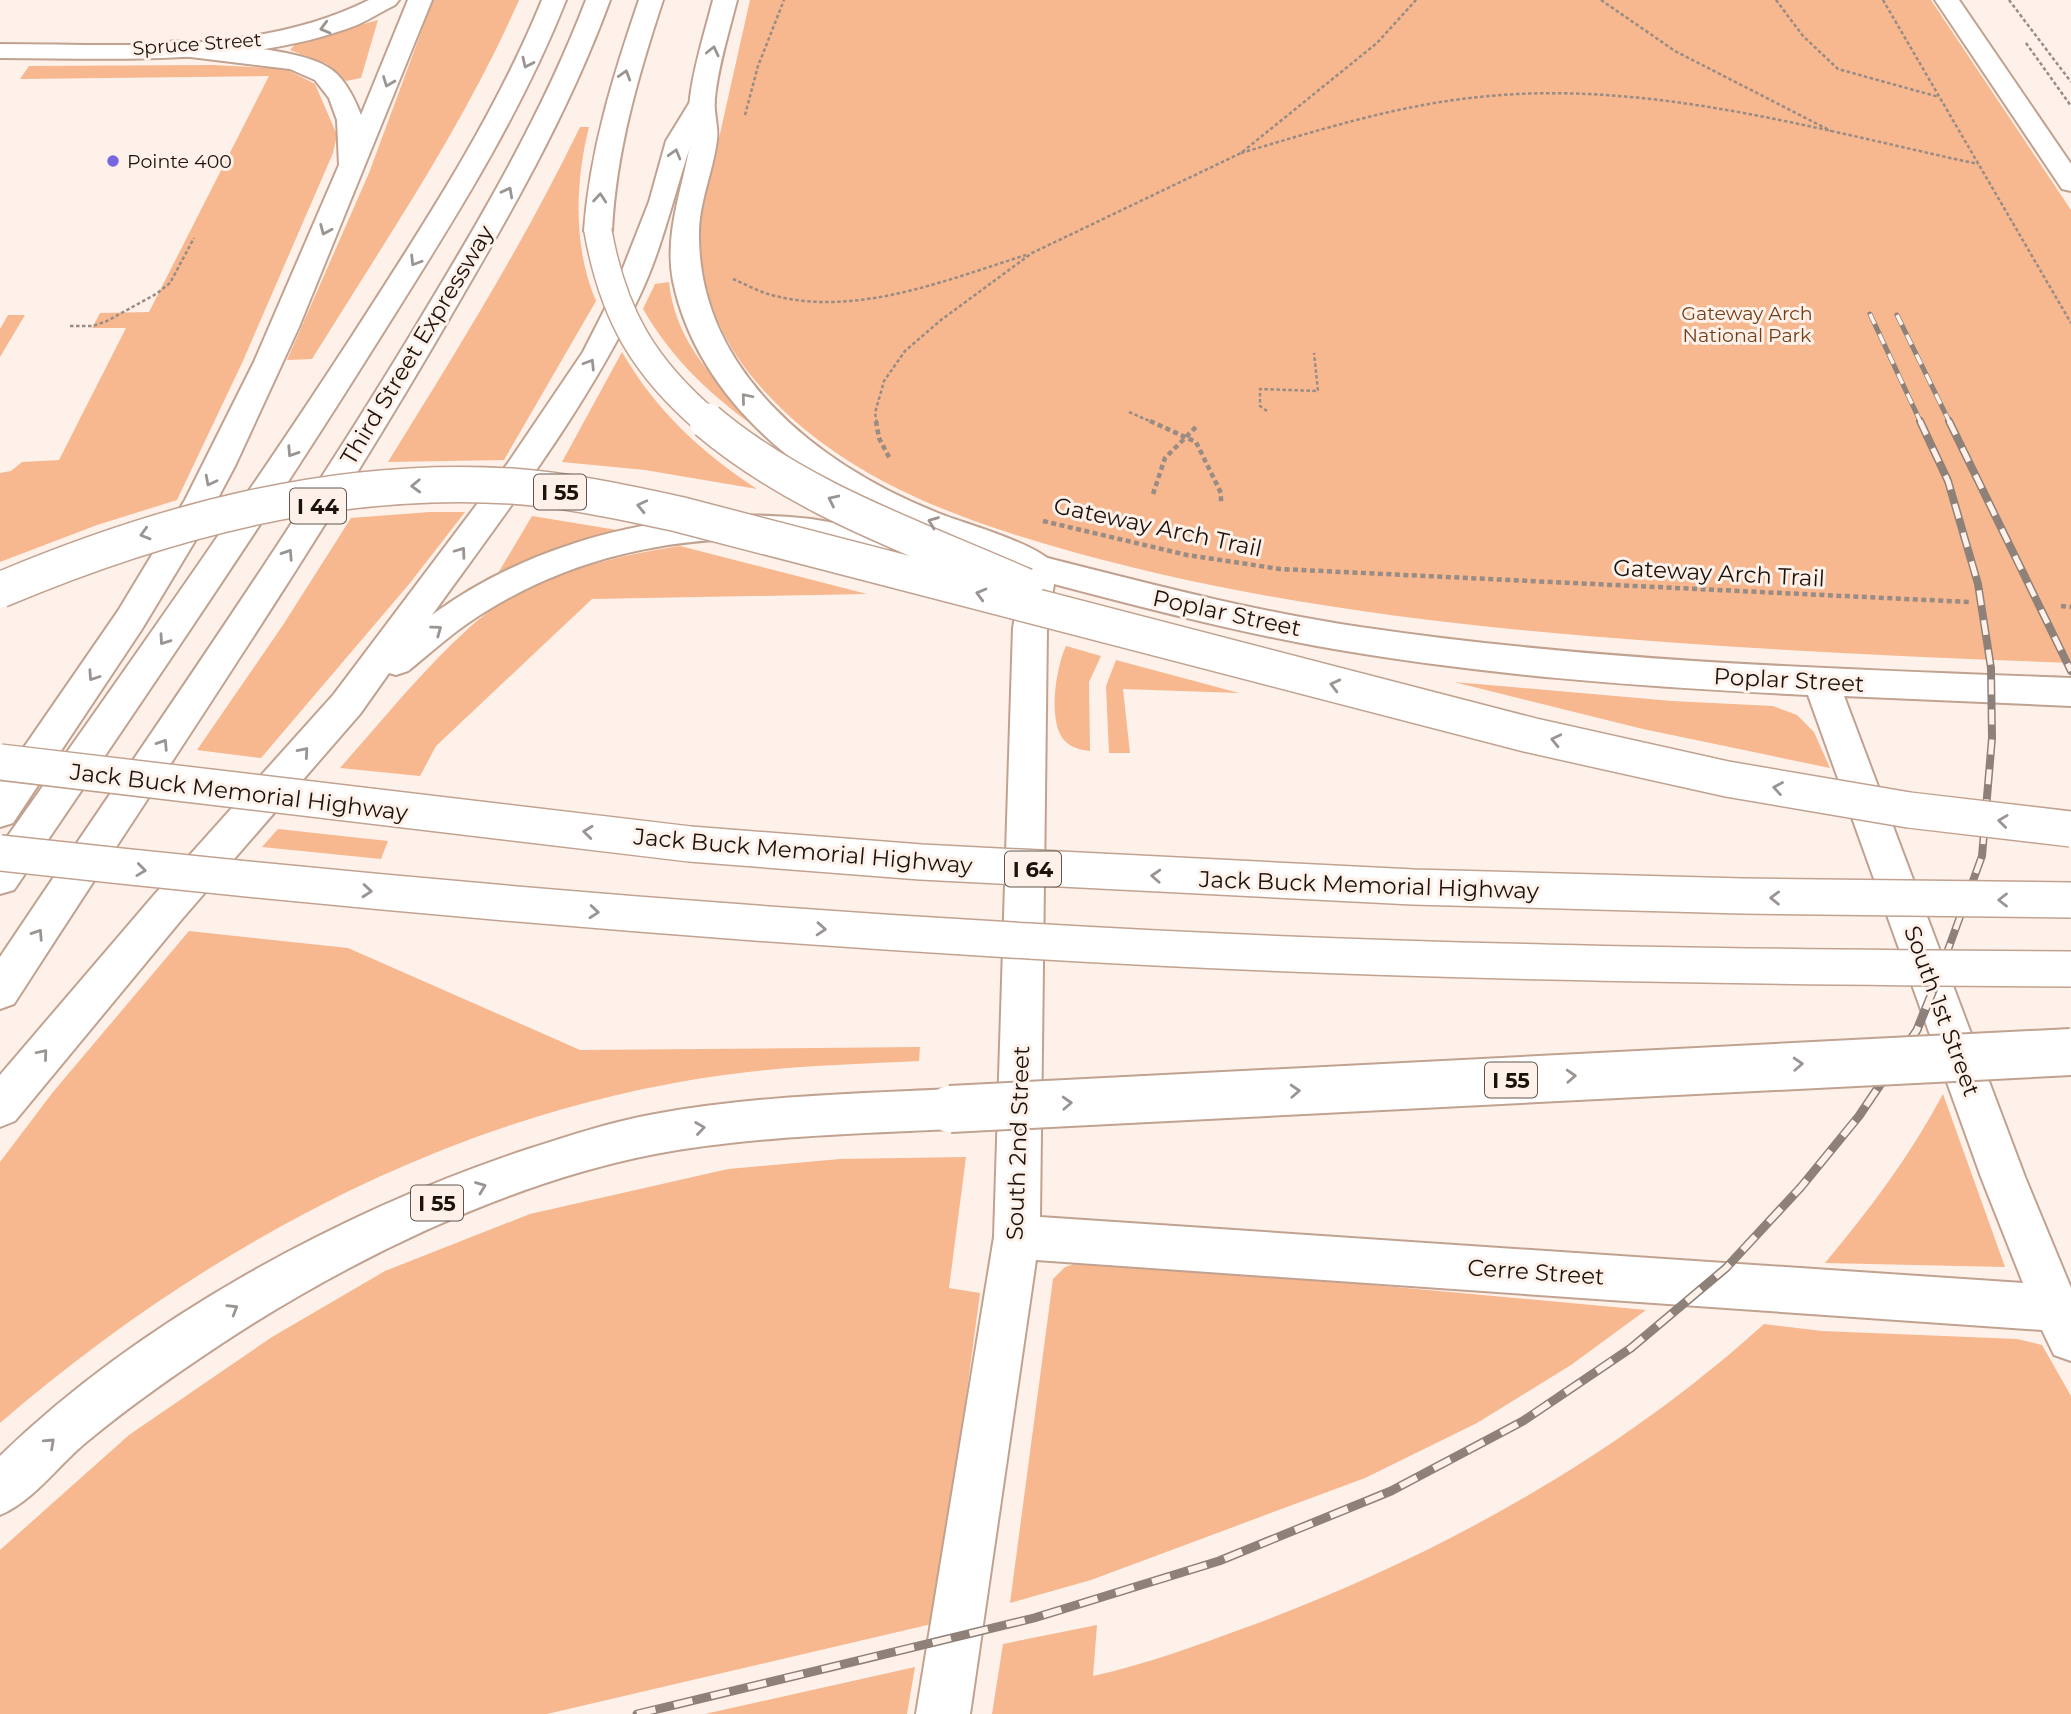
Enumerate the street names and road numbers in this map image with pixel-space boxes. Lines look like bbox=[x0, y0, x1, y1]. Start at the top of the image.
street label: Spruce Street bbox=[132, 28, 263, 60]
street label: Third Street Expressway bbox=[334, 220, 500, 470]
road number: I 55 bbox=[534, 475, 586, 510]
road number: I 44 bbox=[290, 489, 346, 524]
street label: Gateway Arch Trail bbox=[1051, 491, 1265, 563]
street label: Gateway Arch Trail bbox=[1612, 553, 1826, 593]
street label: Poplar Street bbox=[1150, 584, 1304, 642]
street label: Poplar Street bbox=[1713, 662, 1865, 698]
street label: Jack Buck Memorial Highway bbox=[68, 757, 410, 827]
street label: Jack Buck Memorial Highway bbox=[631, 822, 974, 880]
road number: I 64 bbox=[1005, 852, 1061, 886]
street label: Jack Buck Memorial Highway bbox=[1198, 865, 1540, 905]
street label: South 1st Street bbox=[1898, 922, 1986, 1100]
street label: South 2nd Street bbox=[1001, 1045, 1035, 1241]
road number: I 55 bbox=[1485, 1062, 1537, 1098]
road number: I 55 bbox=[411, 1186, 463, 1220]
street label: Cerre Street bbox=[1467, 1253, 1605, 1291]

